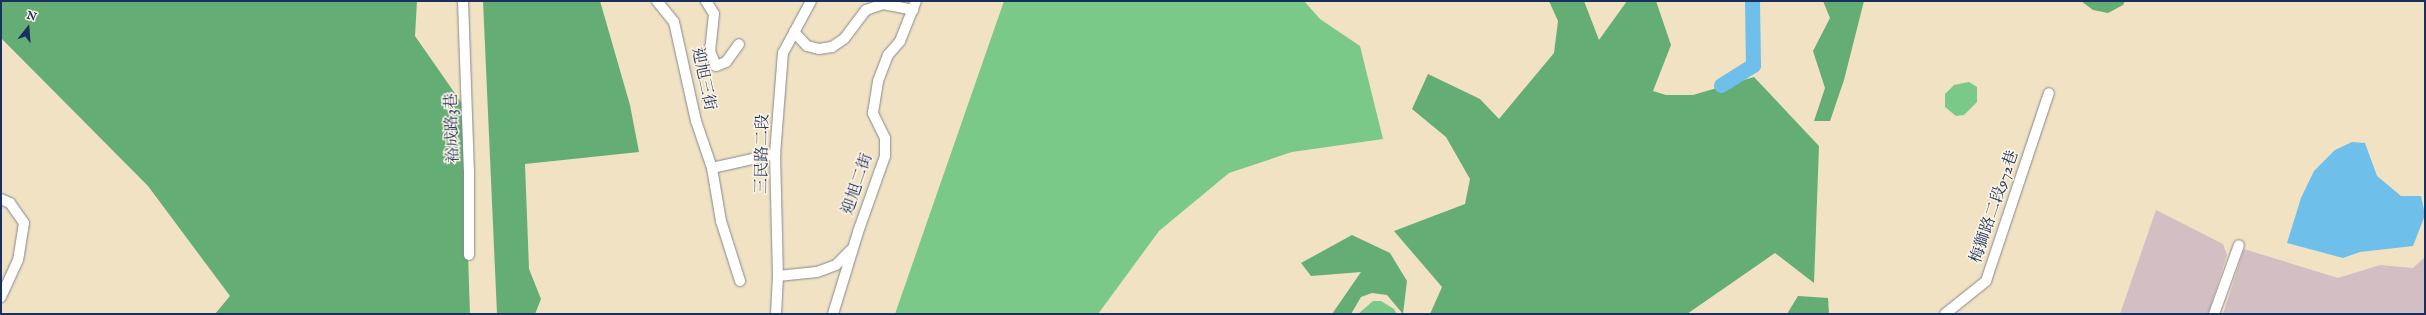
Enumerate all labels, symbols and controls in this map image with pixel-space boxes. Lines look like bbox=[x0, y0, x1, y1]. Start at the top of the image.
north arrow bbox=[8, 8, 48, 48]
text: N bbox=[25, 8, 38, 25]
street label: 迎旭三街 bbox=[687, 46, 719, 112]
street label: 裕成路3巷 bbox=[442, 93, 464, 163]
street label: 三民路二段 bbox=[753, 114, 773, 194]
street label: 梅獅路二段972巷 bbox=[1967, 148, 2023, 266]
street label: 迎旭二街 bbox=[839, 151, 877, 217]

